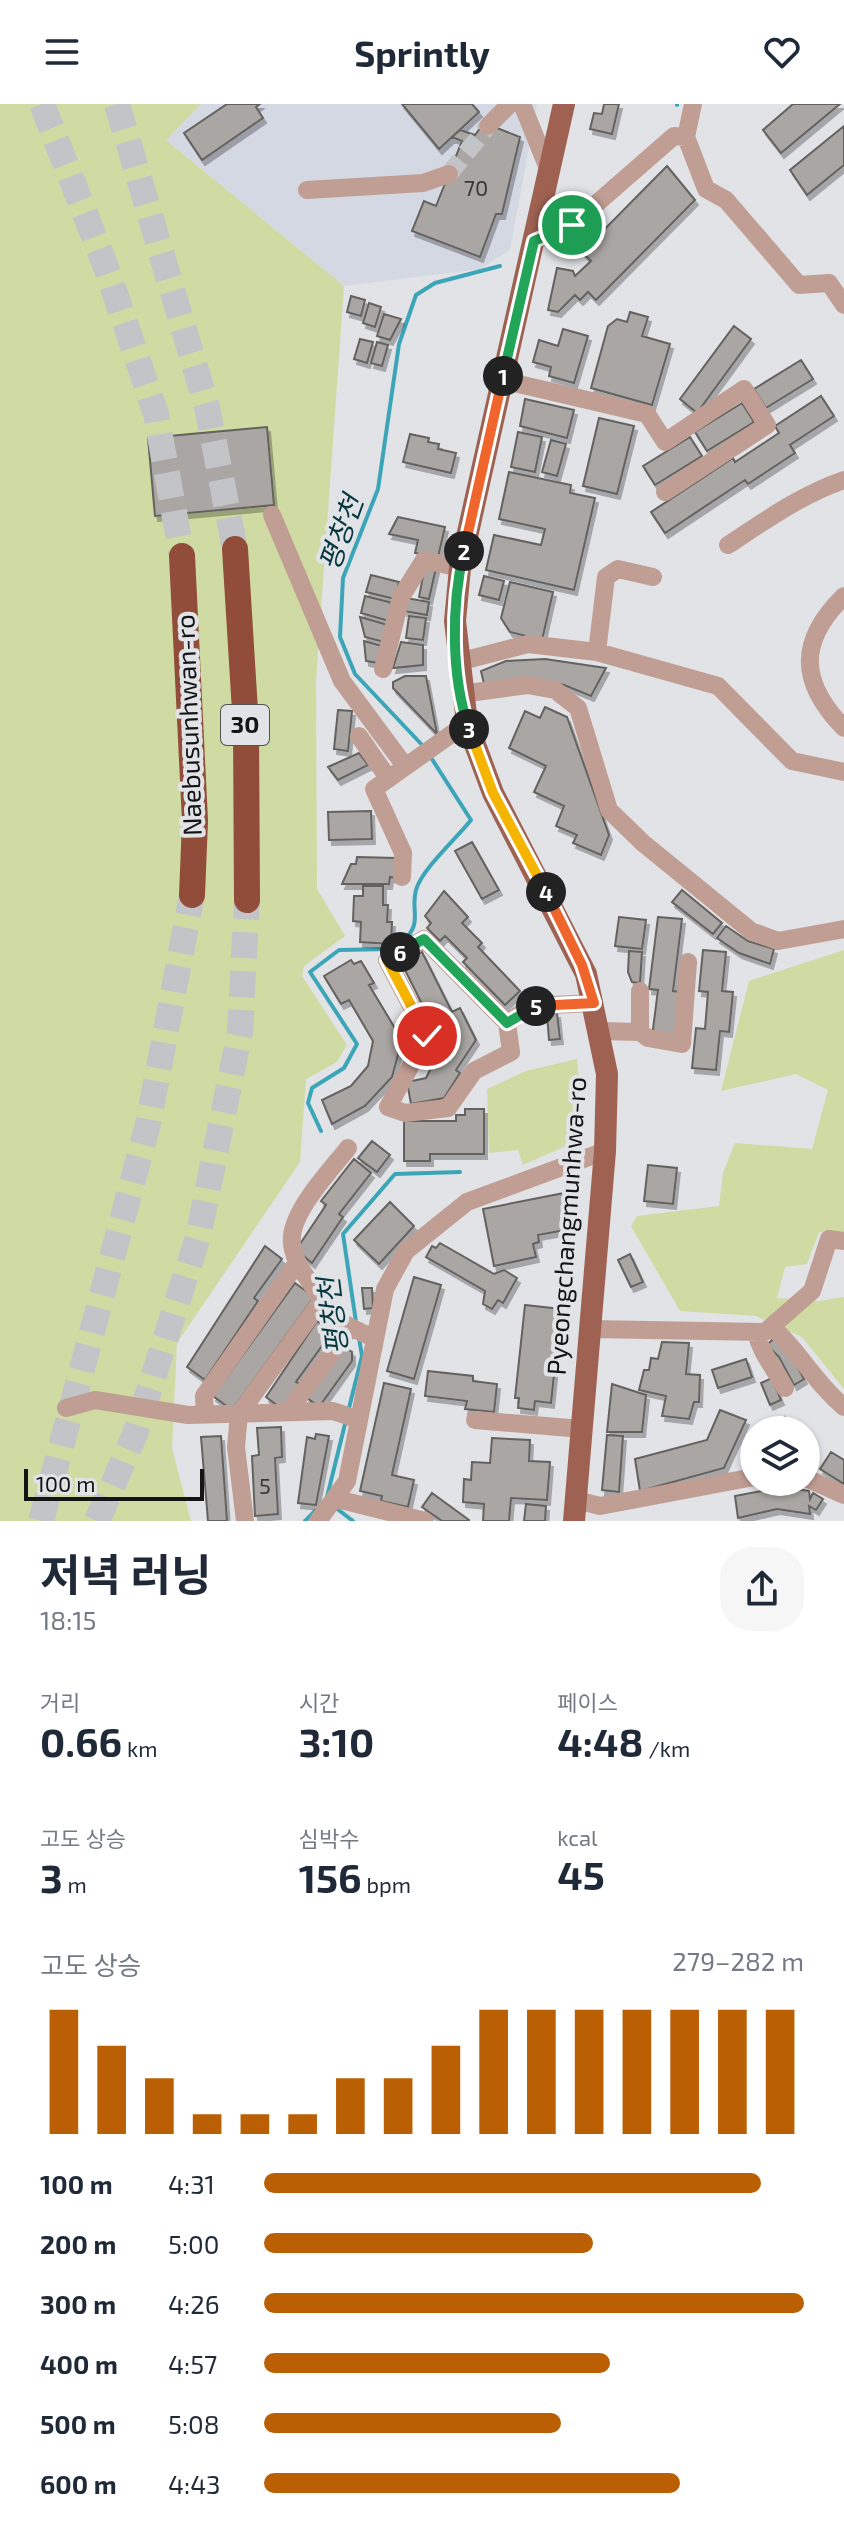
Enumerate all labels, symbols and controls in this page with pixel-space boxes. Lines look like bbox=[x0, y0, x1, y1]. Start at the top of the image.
icon: menu bbox=[40, 30, 84, 74]
icon: heart bbox=[760, 30, 804, 74]
text: Sprintly bbox=[354, 31, 490, 74]
house number: 70 bbox=[464, 174, 488, 200]
pin bbox=[538, 191, 606, 259]
icon: arrive bbox=[550, 203, 594, 247]
pin: 1 bbox=[483, 356, 523, 396]
text: 1 bbox=[498, 363, 508, 389]
water label: 평창천 bbox=[311, 487, 370, 575]
pin: 2 bbox=[444, 531, 484, 571]
text: 2 bbox=[458, 538, 470, 564]
street label: Naebusunhwan-ro bbox=[168, 614, 207, 836]
road number: 30 bbox=[221, 705, 269, 745]
pin: 3 bbox=[449, 709, 489, 749]
text: 3 bbox=[463, 716, 475, 742]
pin: 4 bbox=[526, 872, 566, 912]
text: 4 bbox=[539, 879, 553, 905]
pin: 6 bbox=[380, 932, 420, 972]
text: 6 bbox=[394, 939, 406, 965]
pin: 5 bbox=[516, 986, 556, 1026]
text: 5 bbox=[530, 993, 542, 1019]
pin bbox=[393, 1002, 461, 1070]
icon: check bbox=[405, 1014, 449, 1058]
street label: Pyeongchangmunhwa-ro bbox=[540, 1076, 591, 1376]
water label: 평창천 bbox=[310, 1272, 354, 1357]
map controls bbox=[740, 1416, 820, 1496]
button: layers bbox=[740, 1416, 820, 1496]
scale bar bbox=[24, 1465, 204, 1501]
text: 100 m bbox=[36, 1470, 95, 1496]
house number: 5 bbox=[259, 1472, 271, 1498]
text: 저녁 러닝 bbox=[40, 1547, 211, 1600]
button: share bbox=[720, 1547, 804, 1631]
text: 18:15 bbox=[40, 1604, 97, 1635]
text: 거리 bbox=[40, 1689, 80, 1715]
text: 시간 bbox=[299, 1689, 339, 1715]
text: 페이스 bbox=[557, 1689, 618, 1715]
text: 0.66 bbox=[40, 1717, 122, 1765]
text: 3:10 bbox=[299, 1717, 374, 1765]
text: 4:48 bbox=[557, 1717, 644, 1765]
text: km bbox=[122, 1735, 158, 1761]
text: /km bbox=[644, 1735, 690, 1761]
text: kcal bbox=[557, 1824, 598, 1850]
text: 고도 상승 bbox=[40, 1825, 126, 1851]
text: 심박수 bbox=[299, 1825, 359, 1851]
text: 45 bbox=[557, 1850, 605, 1898]
text: 3 bbox=[40, 1853, 63, 1901]
text: 156 bbox=[299, 1853, 362, 1901]
text: m bbox=[63, 1871, 87, 1897]
text: bpm bbox=[362, 1871, 411, 1897]
text: 279–282 m bbox=[672, 1945, 804, 1976]
text: 고도 상승 bbox=[40, 1949, 141, 1980]
text: 100 m bbox=[40, 2168, 113, 2199]
text: 4:31 bbox=[168, 2168, 215, 2199]
text: 200 m bbox=[40, 2228, 116, 2259]
text: 5:00 bbox=[168, 2228, 219, 2259]
text: 300 m bbox=[40, 2288, 116, 2319]
text: 4:26 bbox=[168, 2288, 220, 2319]
text: 400 m bbox=[40, 2348, 118, 2379]
text: 4:57 bbox=[168, 2348, 217, 2379]
text: 500 m bbox=[40, 2408, 116, 2439]
text: 5:08 bbox=[168, 2408, 220, 2439]
text: 600 m bbox=[40, 2468, 117, 2499]
text: 4:43 bbox=[168, 2468, 221, 2499]

